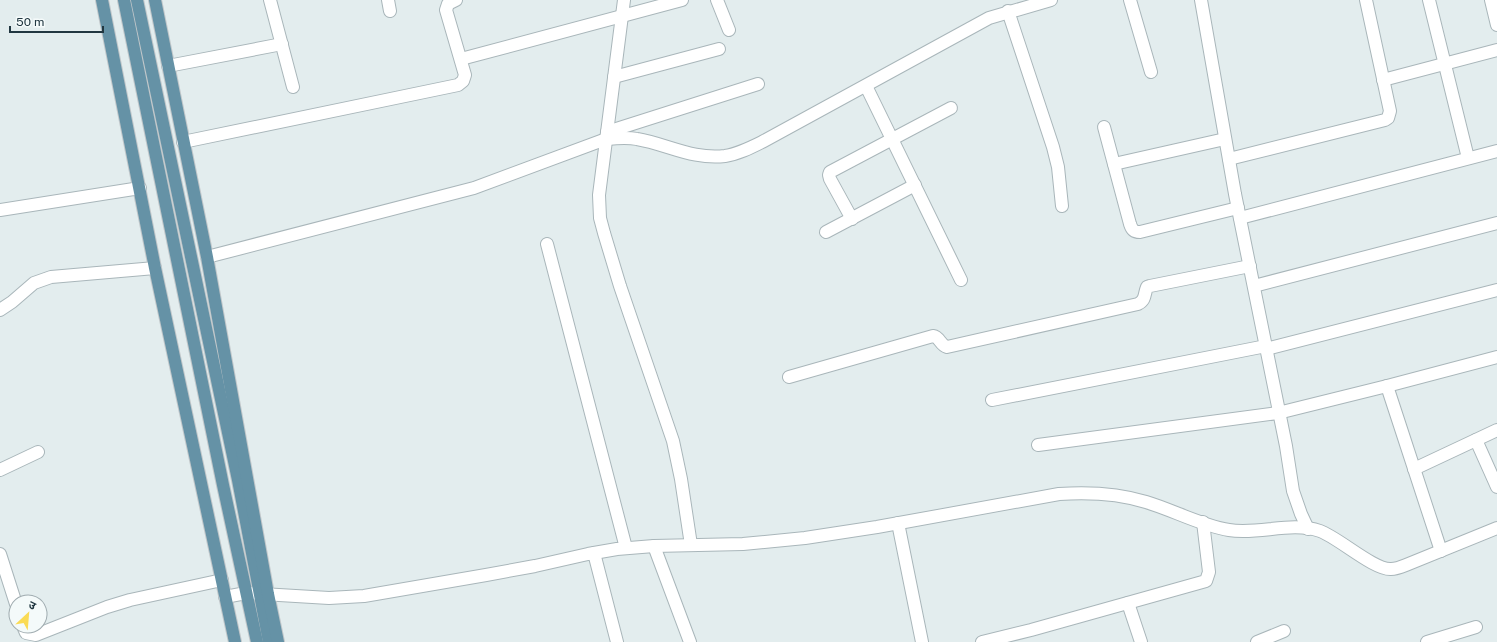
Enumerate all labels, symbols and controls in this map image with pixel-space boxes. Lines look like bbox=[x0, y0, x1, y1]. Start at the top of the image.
scale bar bbox=[10, 8, 103, 34]
text: 50 m bbox=[16, 15, 44, 29]
north arrow bbox=[8, 594, 48, 634]
text: उ bbox=[27, 598, 38, 612]

